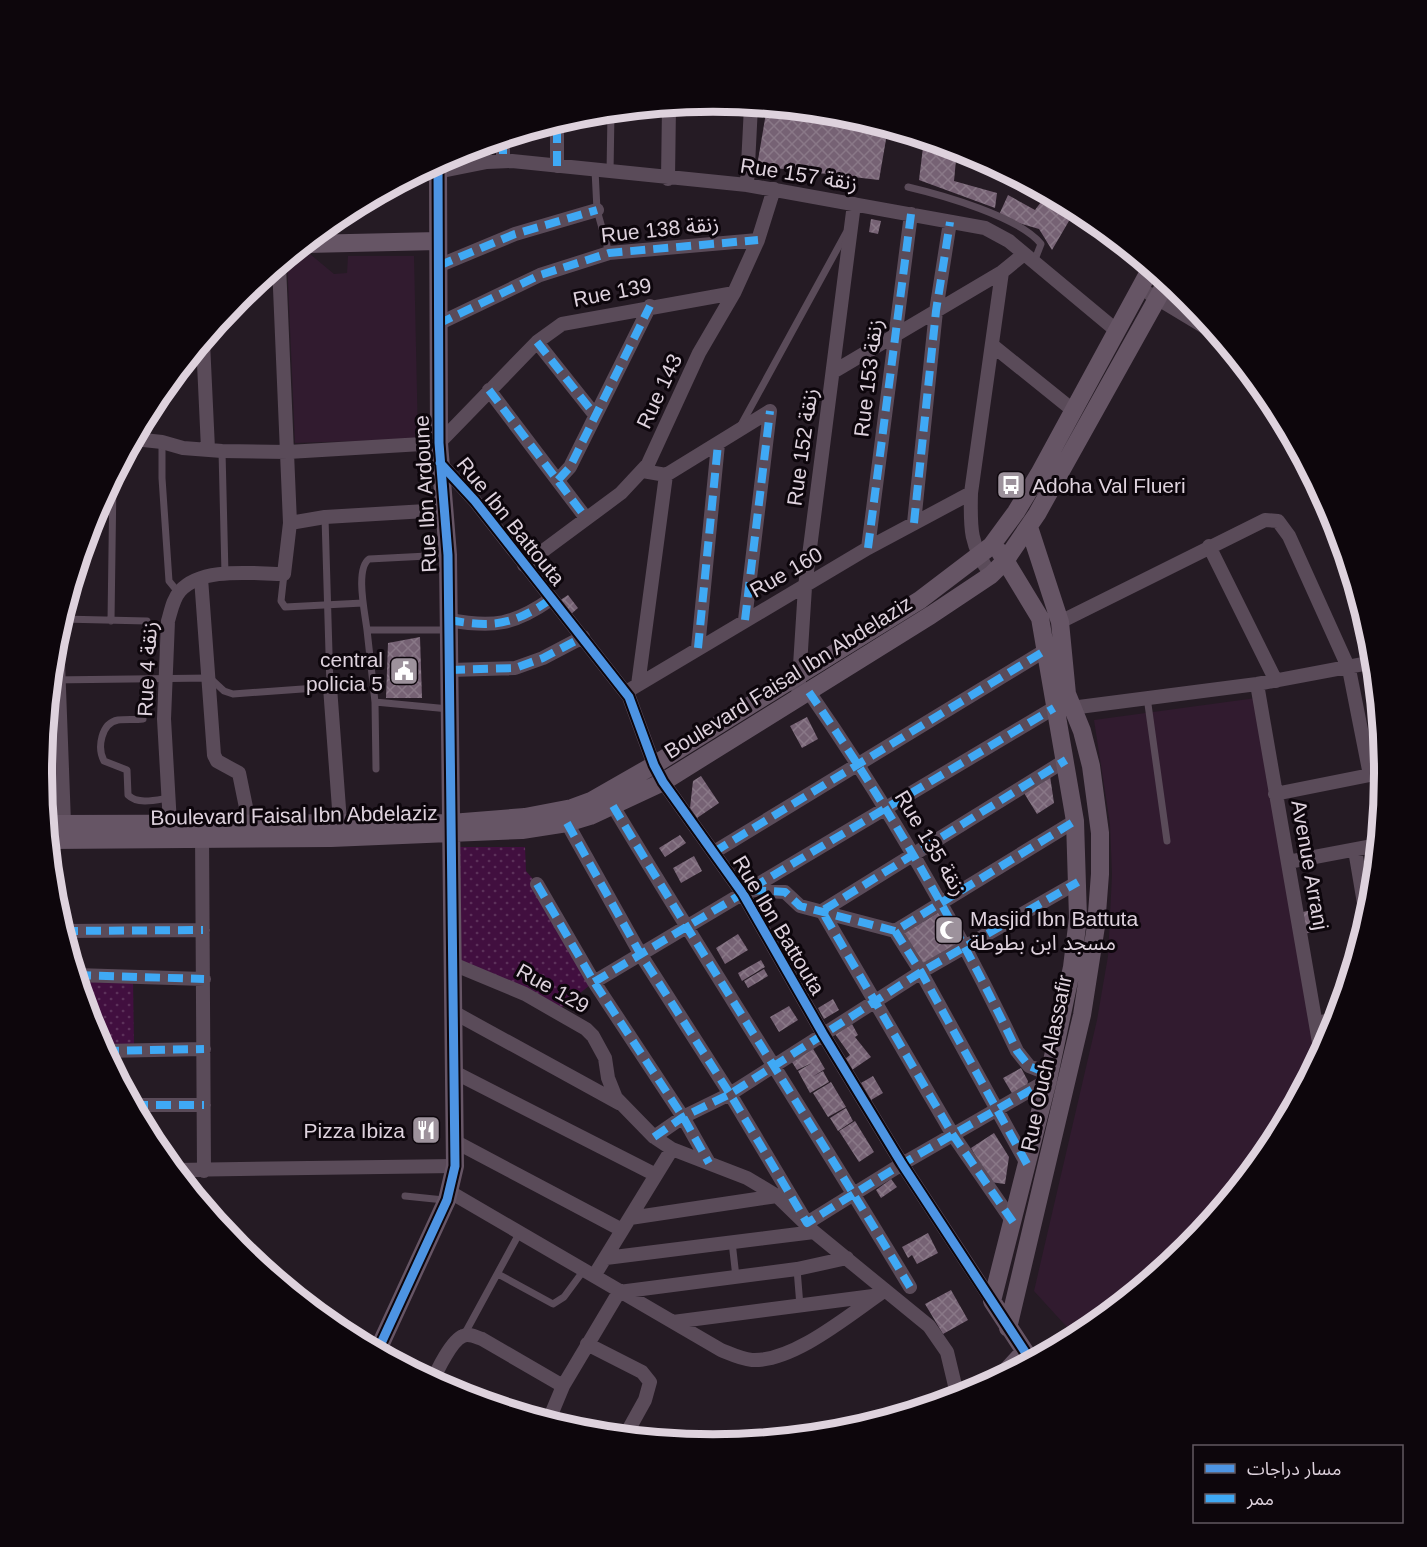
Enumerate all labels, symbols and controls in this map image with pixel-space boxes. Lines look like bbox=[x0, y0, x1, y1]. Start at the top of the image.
street label: Rue 157 زنقة bbox=[738, 153, 859, 196]
street label: Rue 138 زنقة bbox=[600, 211, 720, 248]
street label: Rue 139 bbox=[571, 273, 653, 311]
street label: Rue 153 زنقة bbox=[849, 318, 888, 438]
street label: Rue 143 bbox=[632, 350, 686, 432]
street label: Rue 152 زنقة bbox=[782, 387, 823, 507]
street label: Rue Ibn Ardoune bbox=[409, 415, 441, 573]
street label: Rue Ibn Battouta bbox=[452, 453, 570, 590]
bus stop icon: Adoha Val Flueri bbox=[995, 469, 1027, 501]
place label: Adoha Val Flueri bbox=[1032, 474, 1186, 497]
street label: Rue 160 bbox=[746, 542, 826, 602]
street label: Boulevard Faisal Ibn Abdelaziz bbox=[660, 591, 916, 763]
street label: Rue 4 زنقة bbox=[133, 621, 162, 717]
place label: central policia 5 bbox=[306, 648, 383, 695]
public building icon: central policia 5 bbox=[388, 655, 420, 687]
street label: Rue 135 زنقة bbox=[890, 786, 971, 900]
street label: Avenue Arranj bbox=[1287, 798, 1333, 932]
street label: Boulevard Faisal Ibn Abdelaziz bbox=[150, 801, 438, 829]
street label: Rue Ibn Battouta bbox=[729, 852, 830, 999]
place label: Masjid Ibn Battuta مسجد ابن بطوطة bbox=[970, 907, 1138, 955]
mosque icon: Masjid Ibn Battuta مسجد ابن بطوطة bbox=[933, 914, 965, 946]
street label: Rue 129 bbox=[513, 959, 593, 1017]
street label: Rue Ouch Alassafir bbox=[1016, 973, 1076, 1153]
restaurant icon: Pizza Ibiza bbox=[410, 1114, 442, 1146]
place label: Pizza Ibiza bbox=[303, 1119, 405, 1142]
legend bbox=[1193, 1445, 1403, 1523]
text: مسار دراجات bbox=[1247, 1459, 1341, 1480]
text: ممر bbox=[1246, 1489, 1274, 1510]

